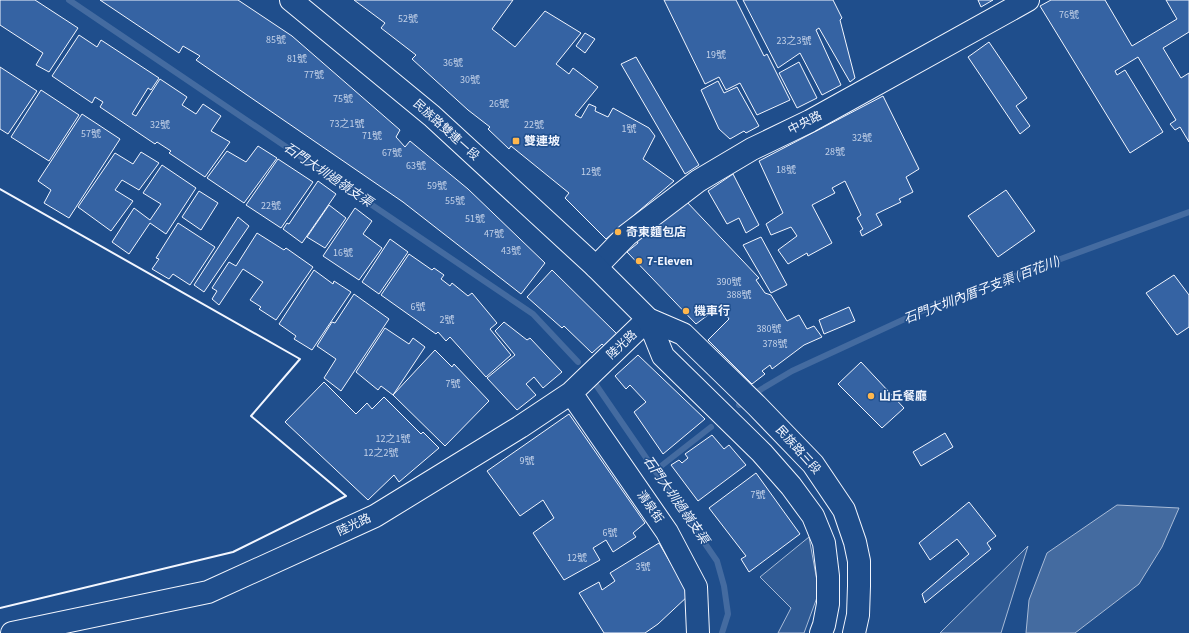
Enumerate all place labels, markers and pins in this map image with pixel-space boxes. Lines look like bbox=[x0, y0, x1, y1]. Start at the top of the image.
place label: 雙連坡 bbox=[524, 133, 560, 150]
marker: 雙連坡 bbox=[511, 136, 521, 146]
place label: 奇東麵包店 bbox=[626, 224, 686, 241]
marker: 奇東麵包店 bbox=[613, 227, 623, 237]
place label: 7-Eleven bbox=[647, 253, 693, 270]
marker: 7-Eleven bbox=[634, 256, 644, 266]
place label: 機車行 bbox=[694, 303, 730, 320]
marker: 機車行 bbox=[681, 306, 691, 316]
place label: 山丘餐廳 bbox=[879, 388, 927, 405]
marker: 山丘餐廳 bbox=[866, 391, 876, 401]

